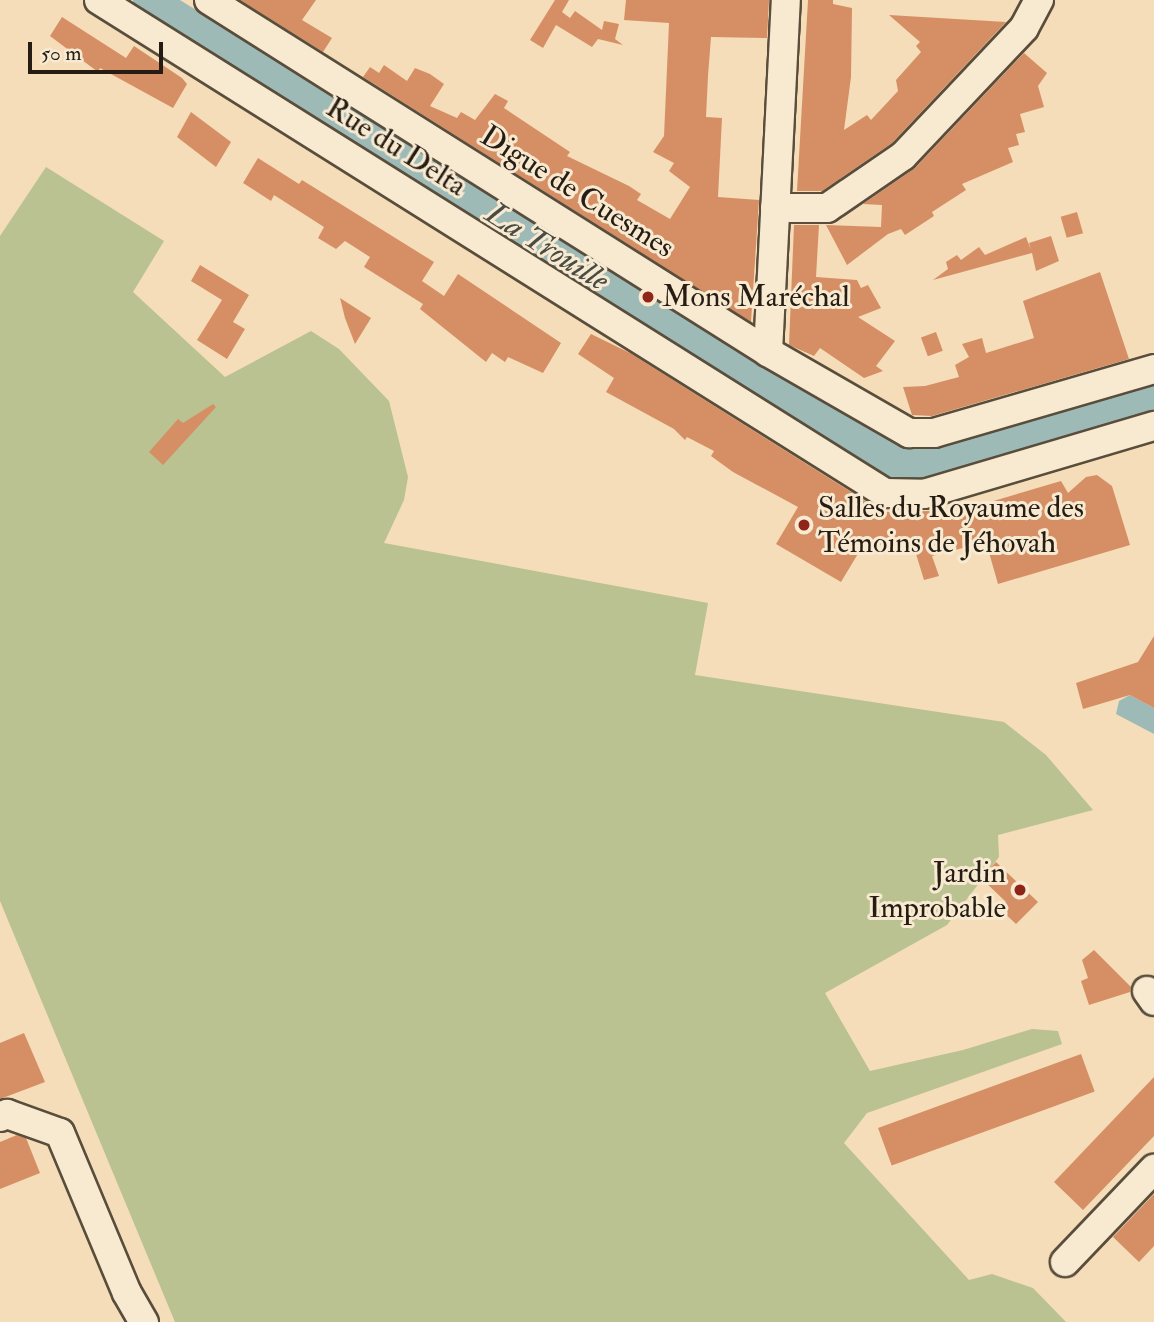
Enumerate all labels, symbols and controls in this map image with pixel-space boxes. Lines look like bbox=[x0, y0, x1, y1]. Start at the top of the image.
scale bar bbox=[32, 28, 166, 72]
text: 50 m bbox=[41, 40, 82, 67]
street label: Rue du Delta bbox=[319, 90, 473, 204]
street label: Digue de Cuesmes bbox=[474, 118, 680, 266]
water label: La Trouille bbox=[478, 194, 616, 300]
place label: Mons Maréchal bbox=[662, 279, 850, 315]
marker: Mons Maréchal bbox=[640, 289, 656, 305]
place label: Salles du Royaume des Témoins de Jéhovah bbox=[818, 490, 1084, 560]
marker: Salles du Royaume des Témoins de Jéhovah bbox=[796, 517, 812, 533]
place label: Jardin Improbable bbox=[868, 855, 1006, 925]
marker: Jardin Improbable bbox=[1012, 882, 1028, 898]

